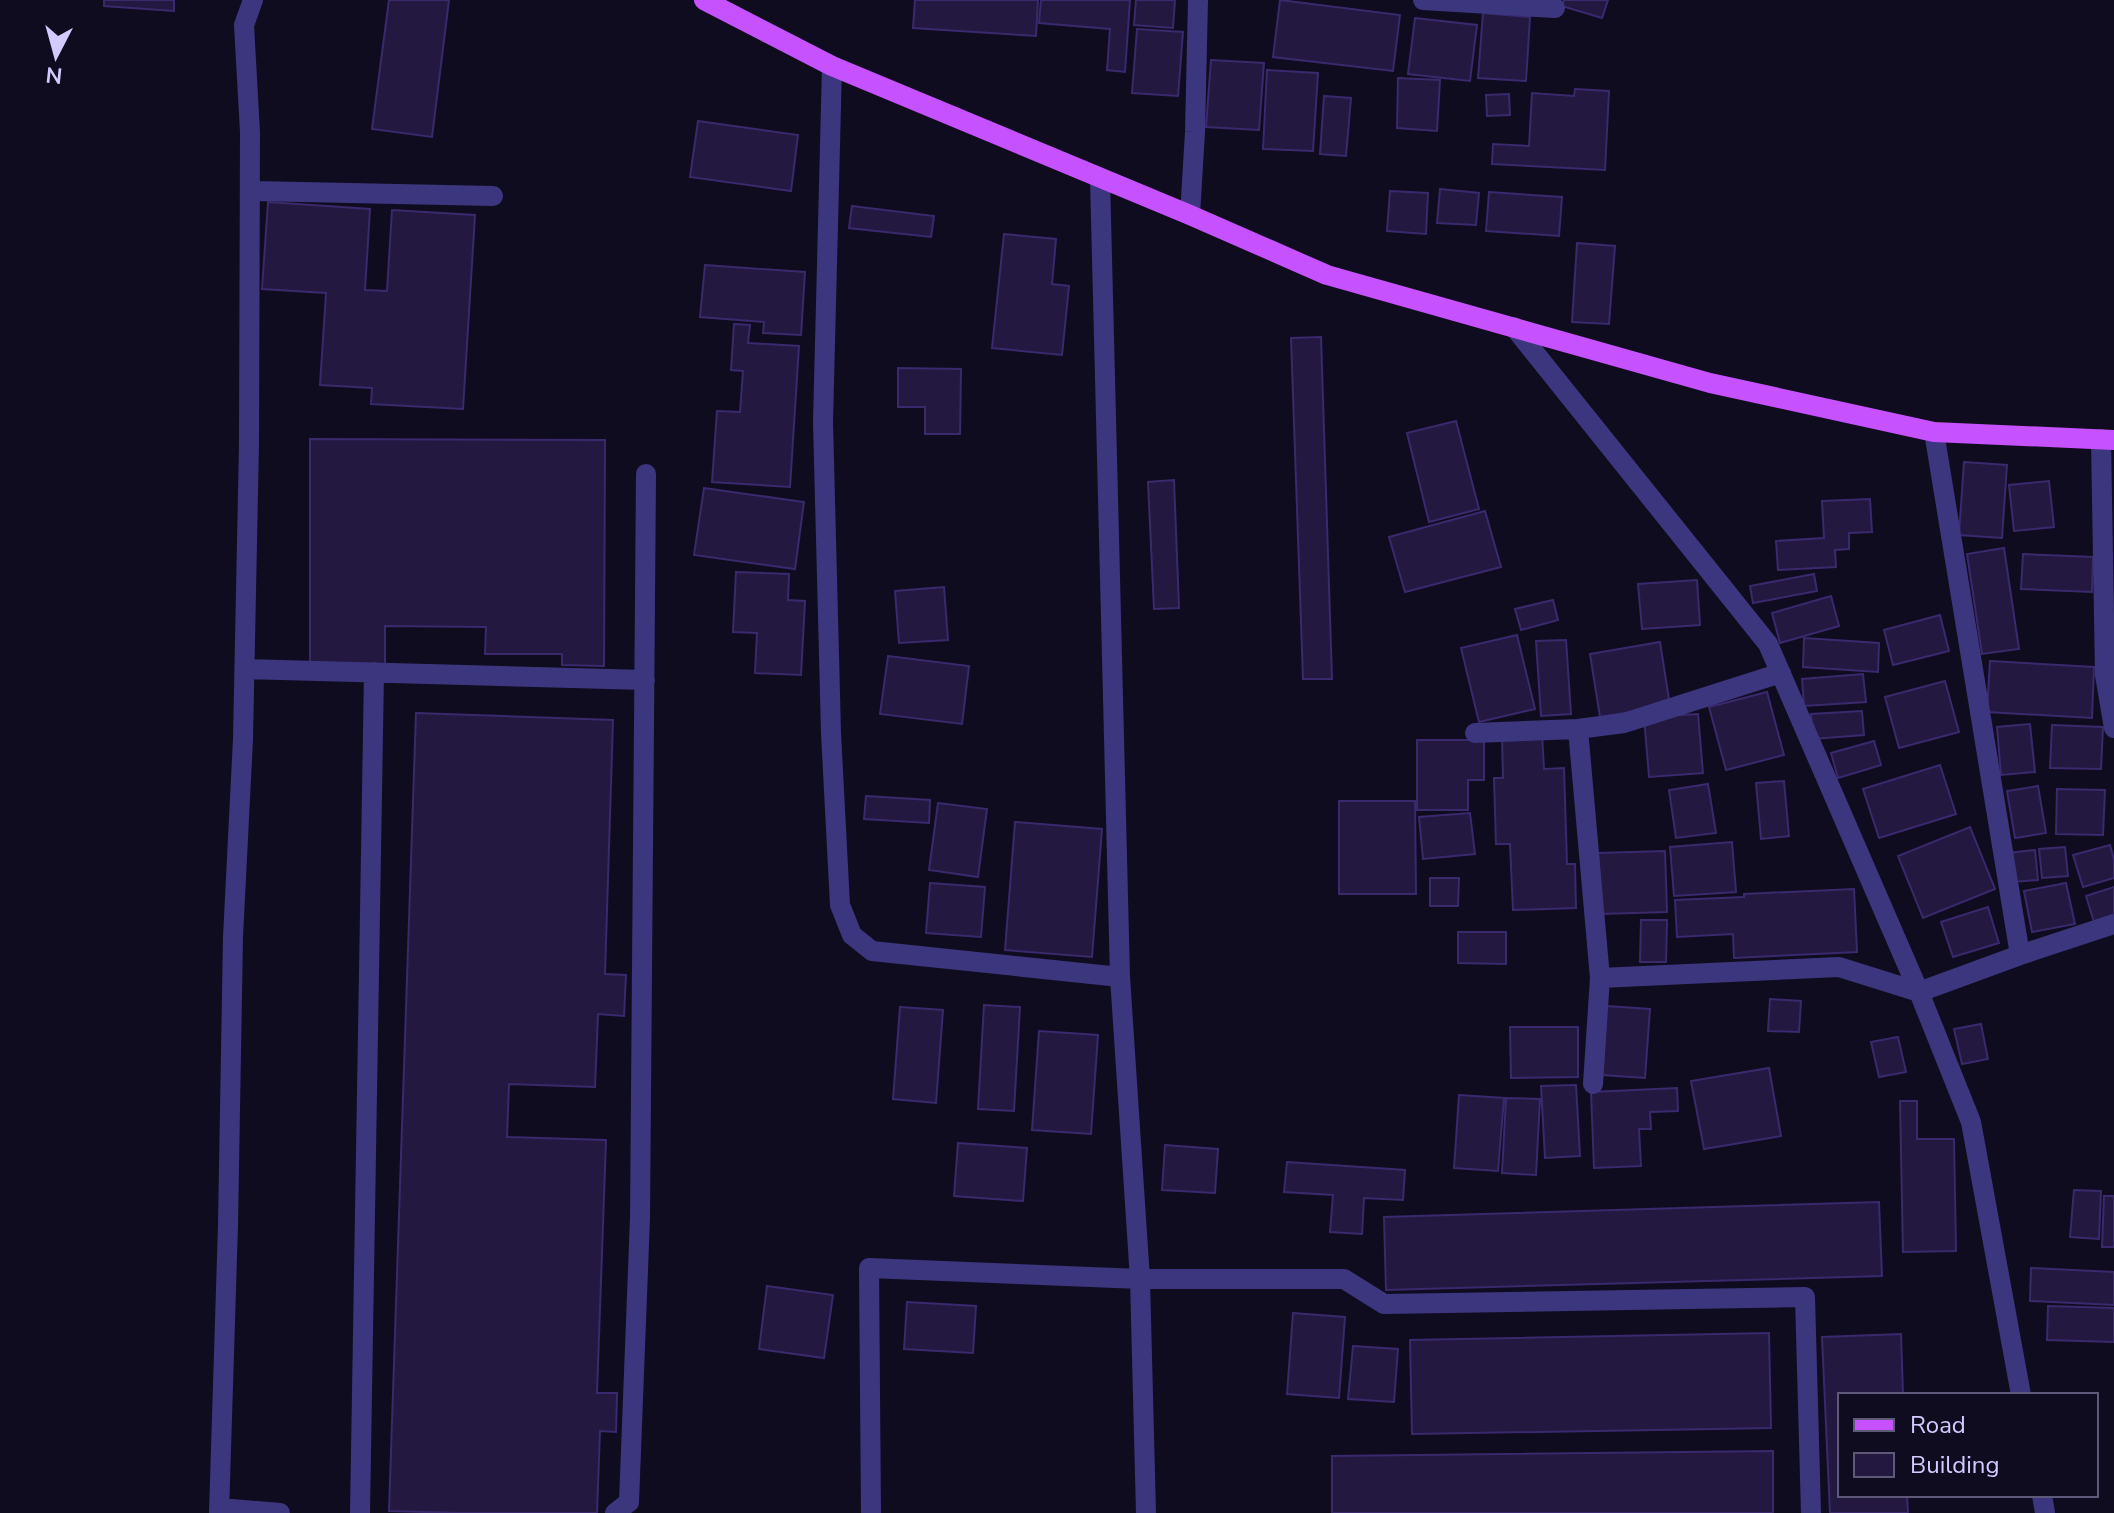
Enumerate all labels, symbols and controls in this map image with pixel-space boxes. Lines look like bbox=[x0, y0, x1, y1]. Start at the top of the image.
north arrow bbox=[16, 16, 96, 96]
text: N bbox=[44, 59, 64, 91]
legend bbox=[1838, 1393, 2098, 1497]
text: Road bbox=[1910, 1409, 1966, 1441]
text: Building bbox=[1910, 1449, 2000, 1481]

